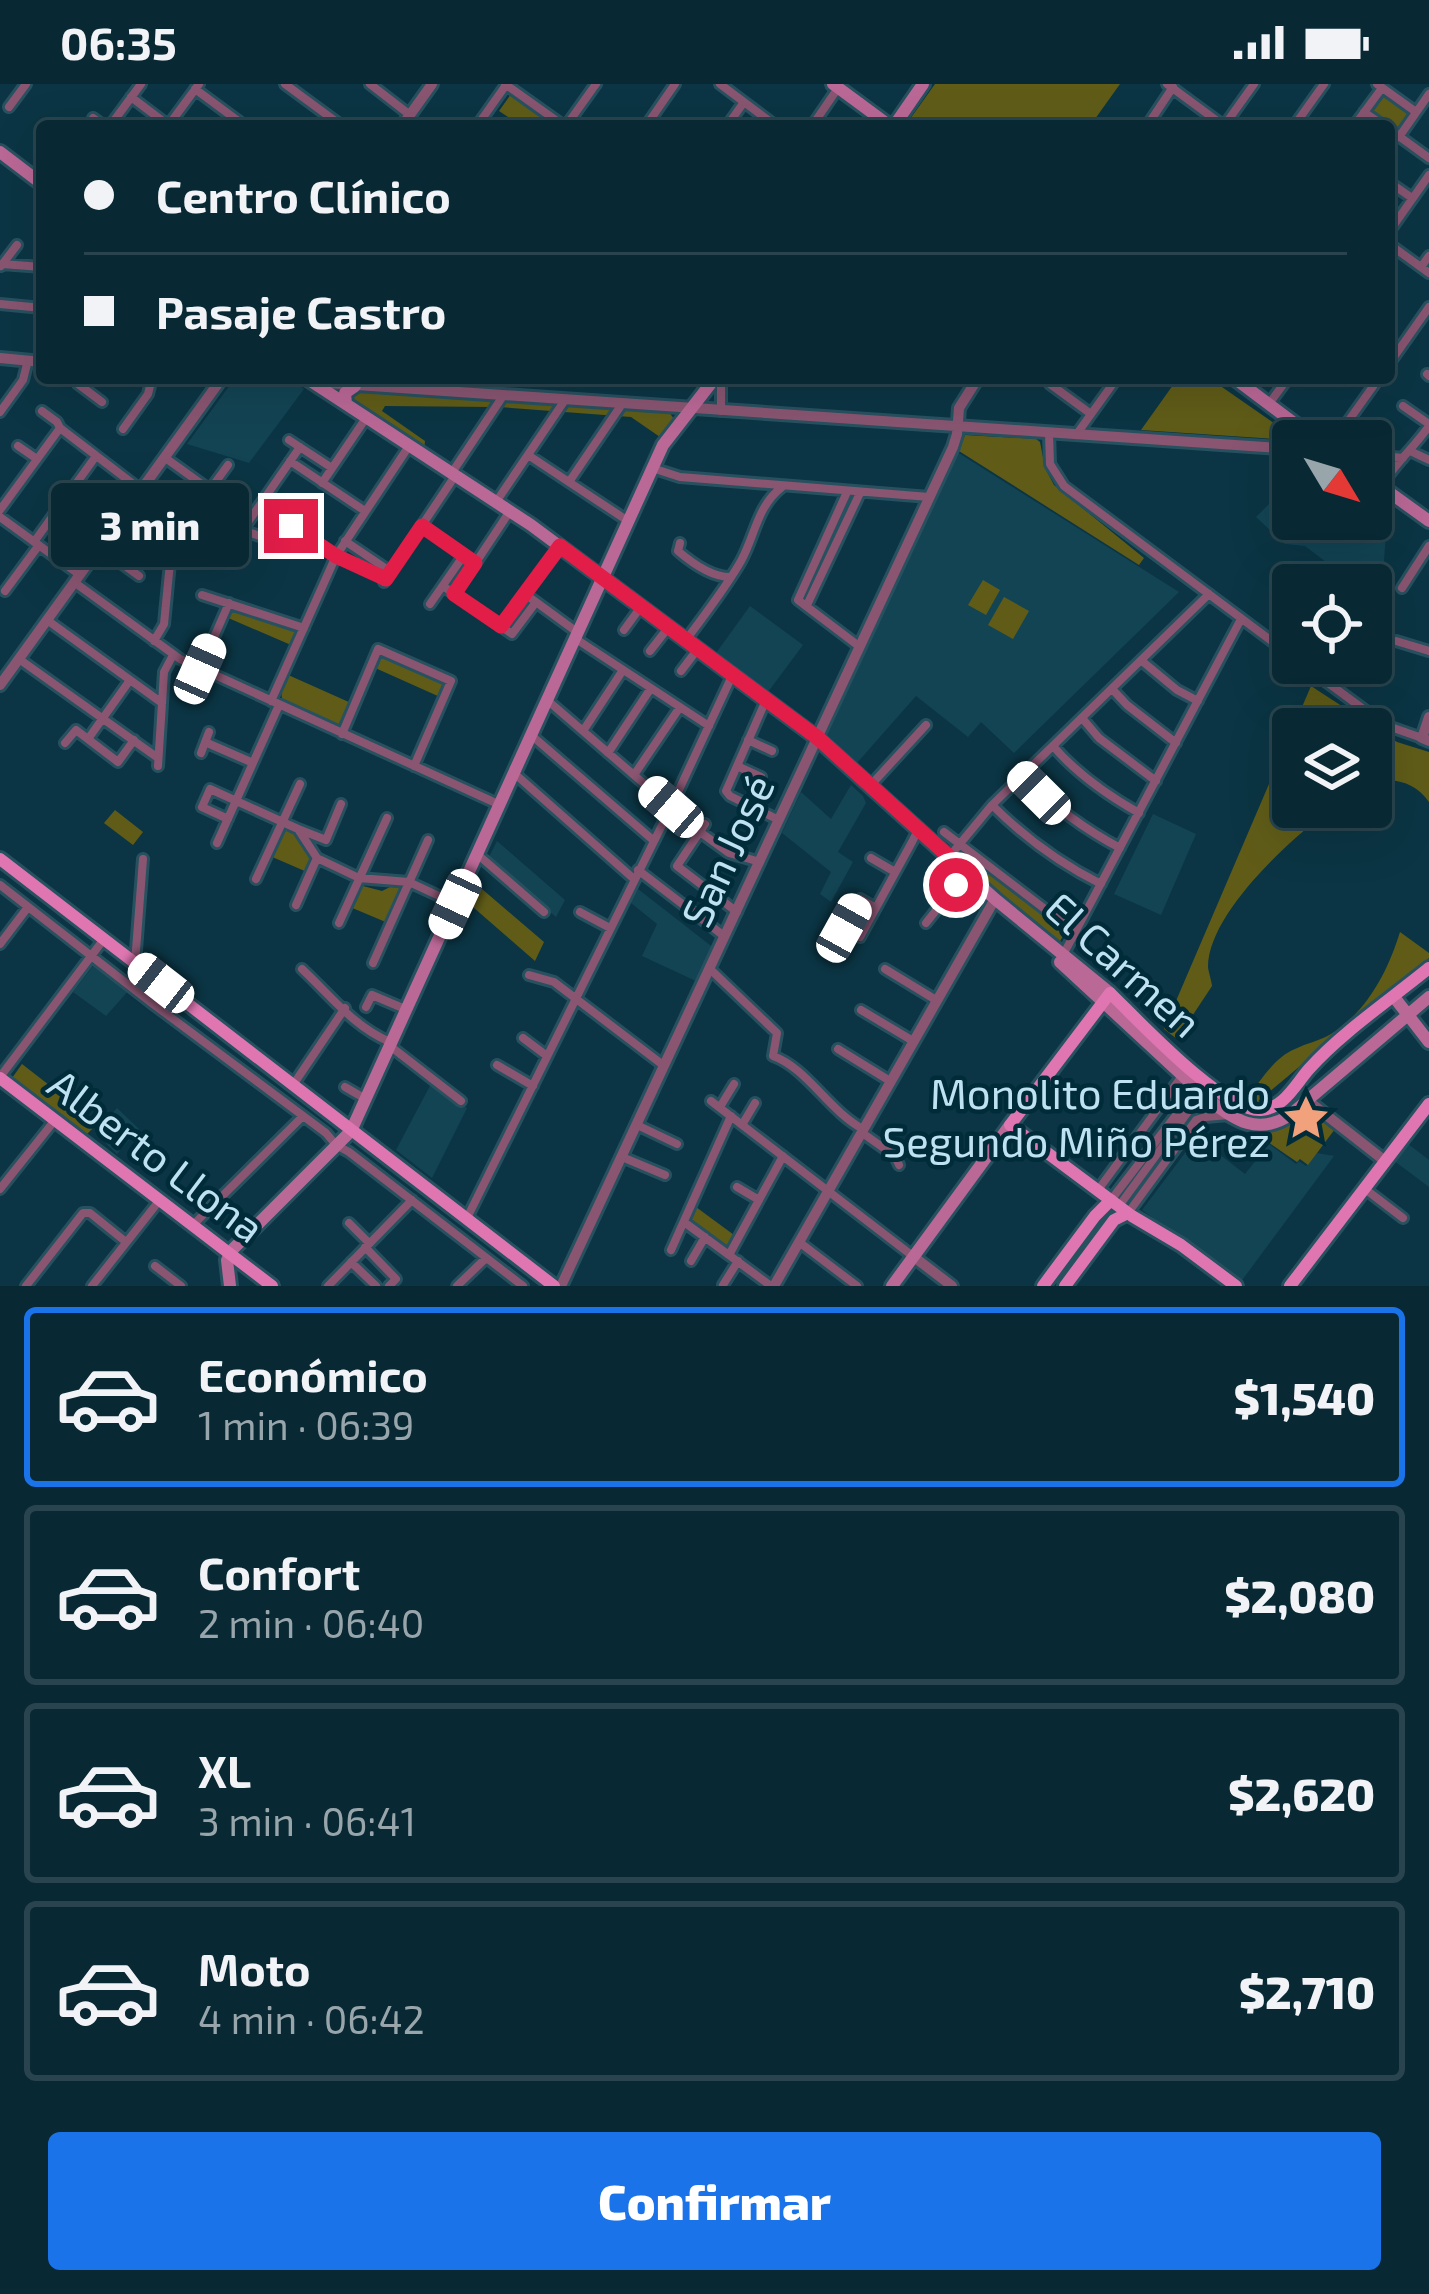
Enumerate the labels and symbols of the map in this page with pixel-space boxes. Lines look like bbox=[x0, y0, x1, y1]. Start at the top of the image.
north arrow bbox=[1272, 420, 1392, 540]
callout: 3 min bbox=[51, 484, 249, 568]
route end bbox=[264, 499, 318, 553]
car bbox=[169, 629, 231, 709]
car bbox=[1001, 755, 1077, 831]
street label: San José bbox=[669, 766, 783, 934]
car bbox=[632, 770, 710, 844]
route start bbox=[929, 858, 983, 912]
car bbox=[423, 864, 487, 944]
street label: El Carmen bbox=[1036, 881, 1212, 1046]
car bbox=[811, 888, 877, 968]
car bbox=[122, 947, 200, 1019]
street label: Alberto Llona bbox=[40, 1057, 275, 1252]
place label: Monolito Eduardo Segundo Miño Pérez bbox=[883, 1067, 1270, 1165]
place icon: Monolito Eduardo Segundo Miño Pérez bbox=[1281, 1093, 1331, 1143]

